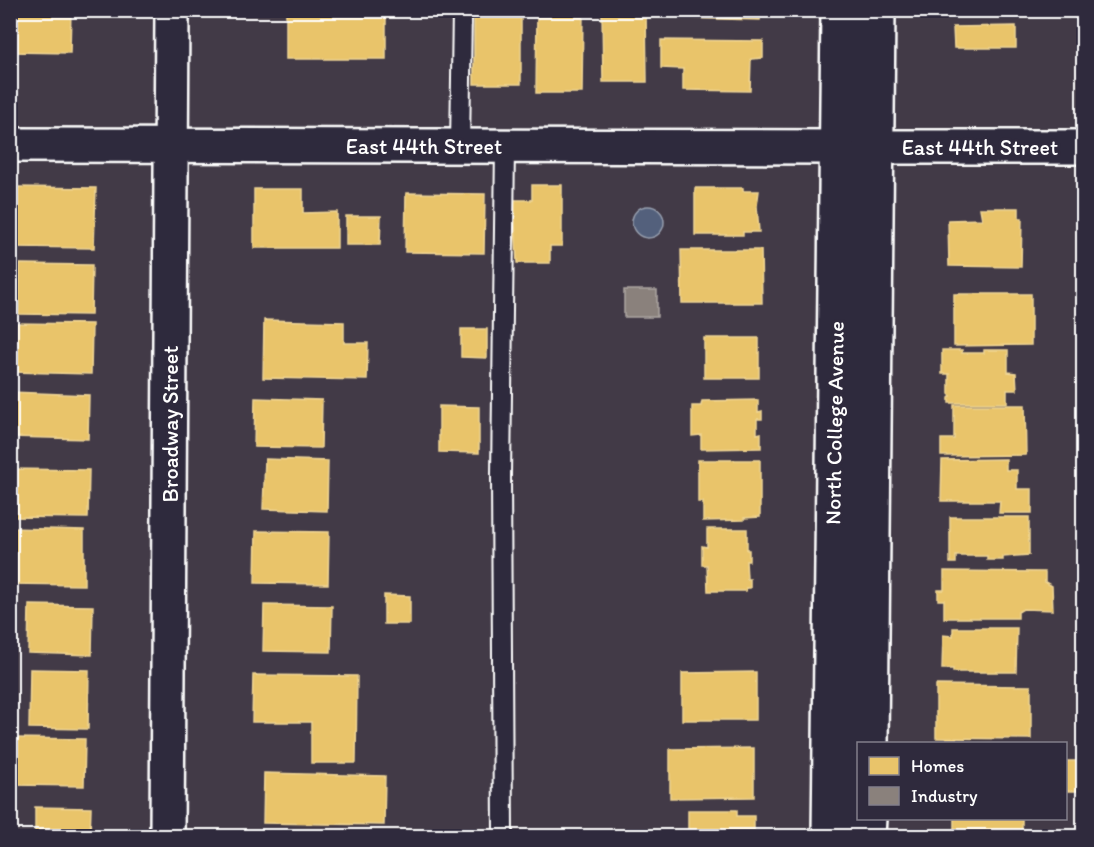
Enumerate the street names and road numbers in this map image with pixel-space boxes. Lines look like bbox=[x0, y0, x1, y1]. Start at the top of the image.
street label: East 44th Street bbox=[346, 133, 502, 160]
street label: East 44th Street bbox=[902, 134, 1058, 161]
street label: North College Avenue bbox=[819, 321, 850, 525]
street label: Broadway Street bbox=[157, 345, 184, 503]

